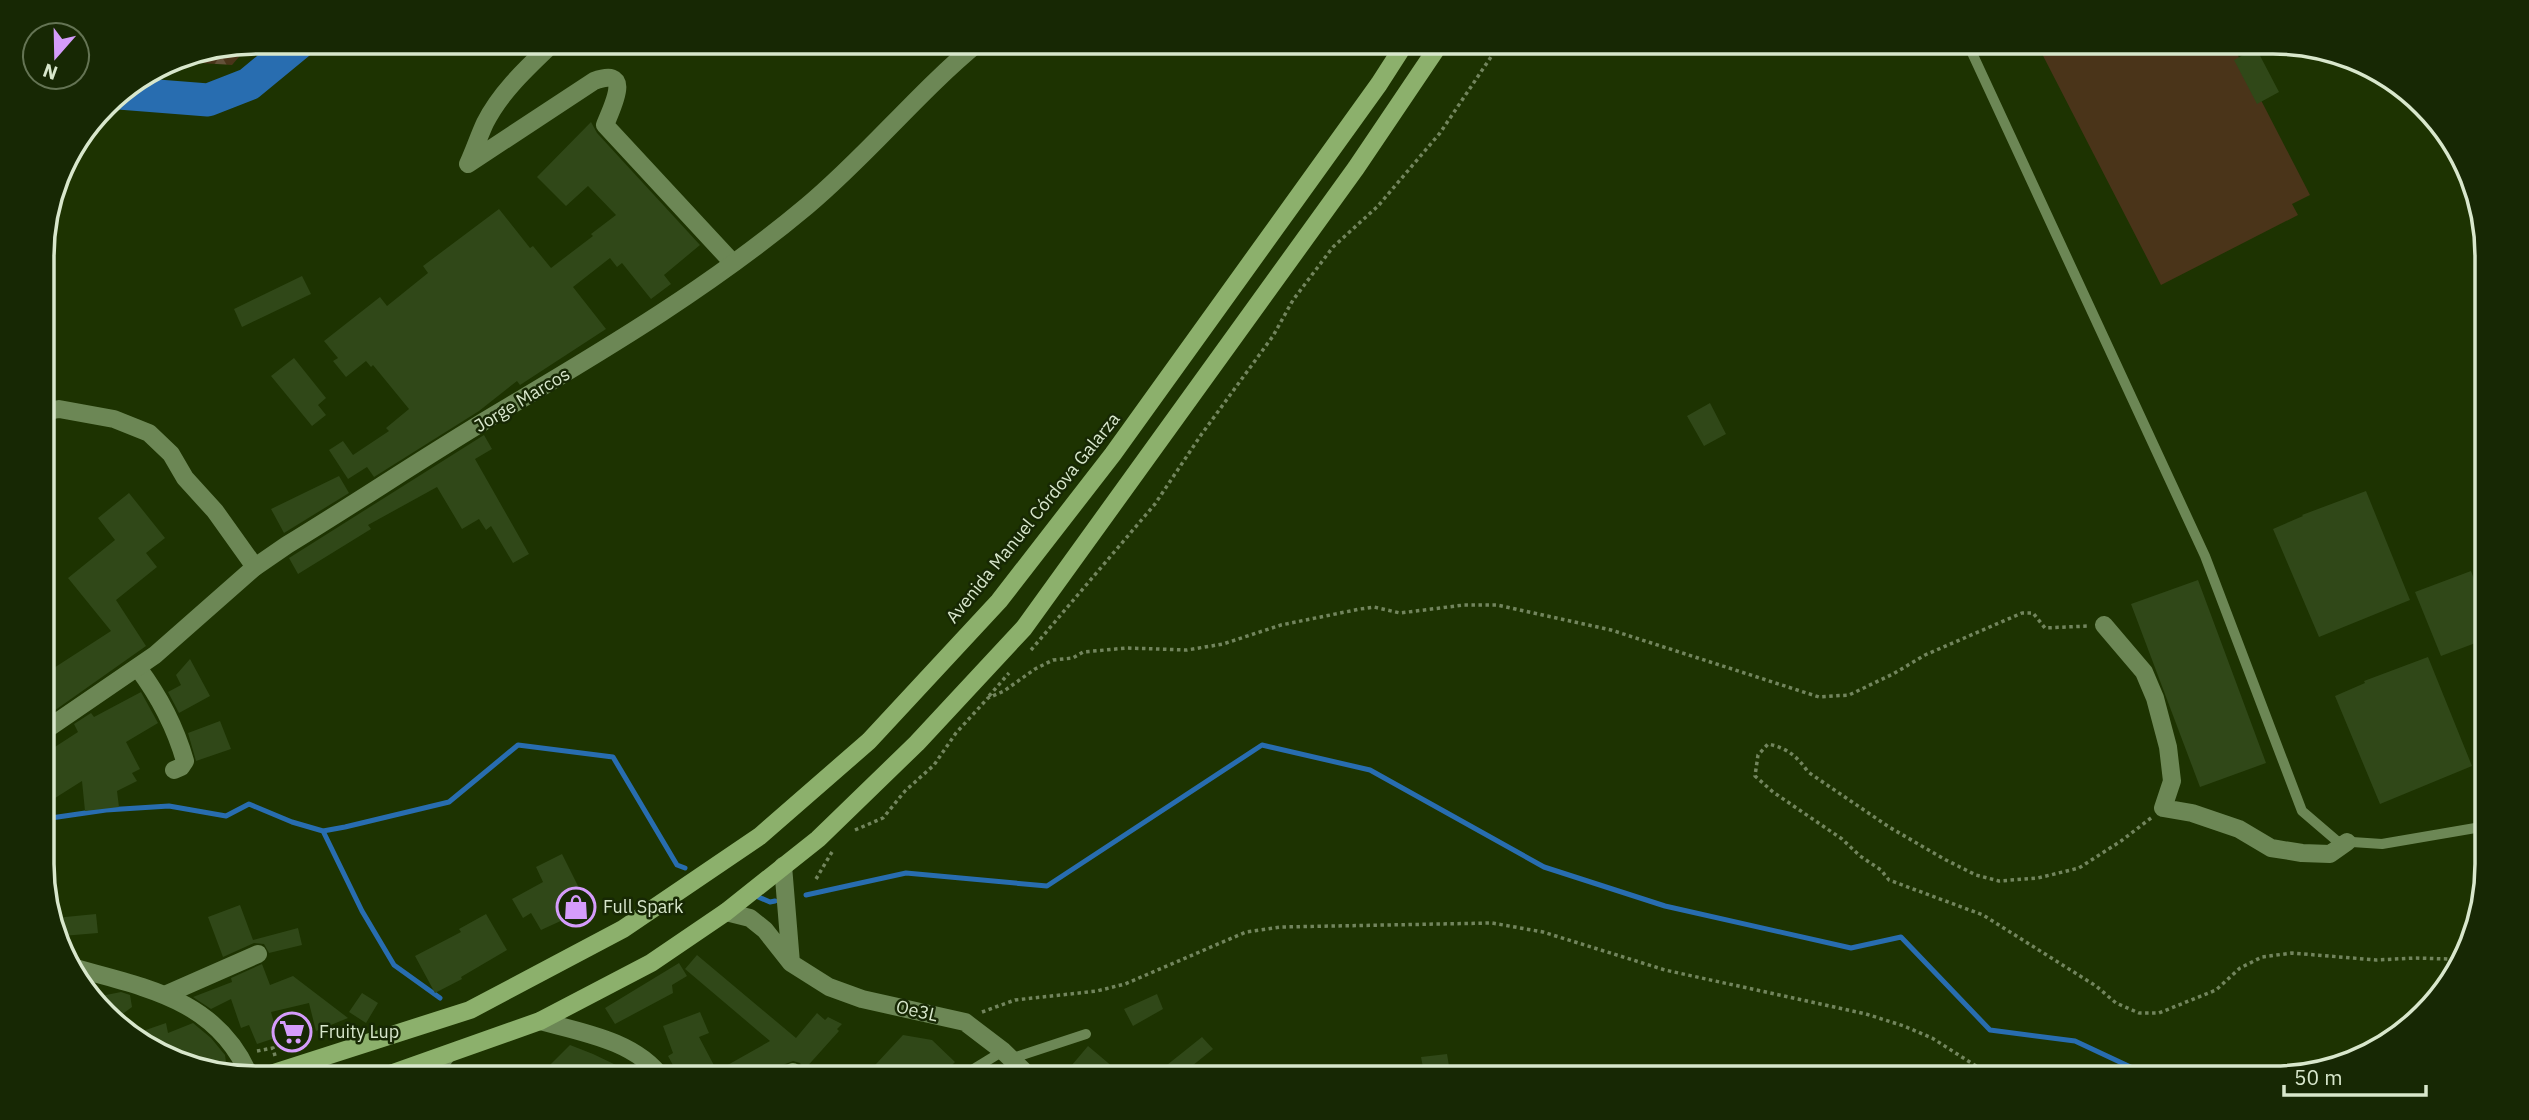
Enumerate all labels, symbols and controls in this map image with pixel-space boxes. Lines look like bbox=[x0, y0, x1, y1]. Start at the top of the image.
north arrow bbox=[21, 21, 91, 91]
text: N bbox=[40, 58, 61, 86]
street label: Jorge Marcos bbox=[470, 362, 574, 437]
street label: Avenida Manuel Córdova Galarza bbox=[940, 407, 1125, 628]
shop icon: Full Spark bbox=[555, 886, 597, 928]
place label: Full Spark bbox=[603, 895, 684, 918]
street label: Oe3L bbox=[894, 995, 940, 1026]
supermarket icon: Fruity Lup bbox=[271, 1011, 313, 1053]
place label: Fruity Lup bbox=[319, 1020, 399, 1043]
scale bar bbox=[2284, 1054, 2426, 1098]
text: 50 m bbox=[2294, 1063, 2343, 1091]

